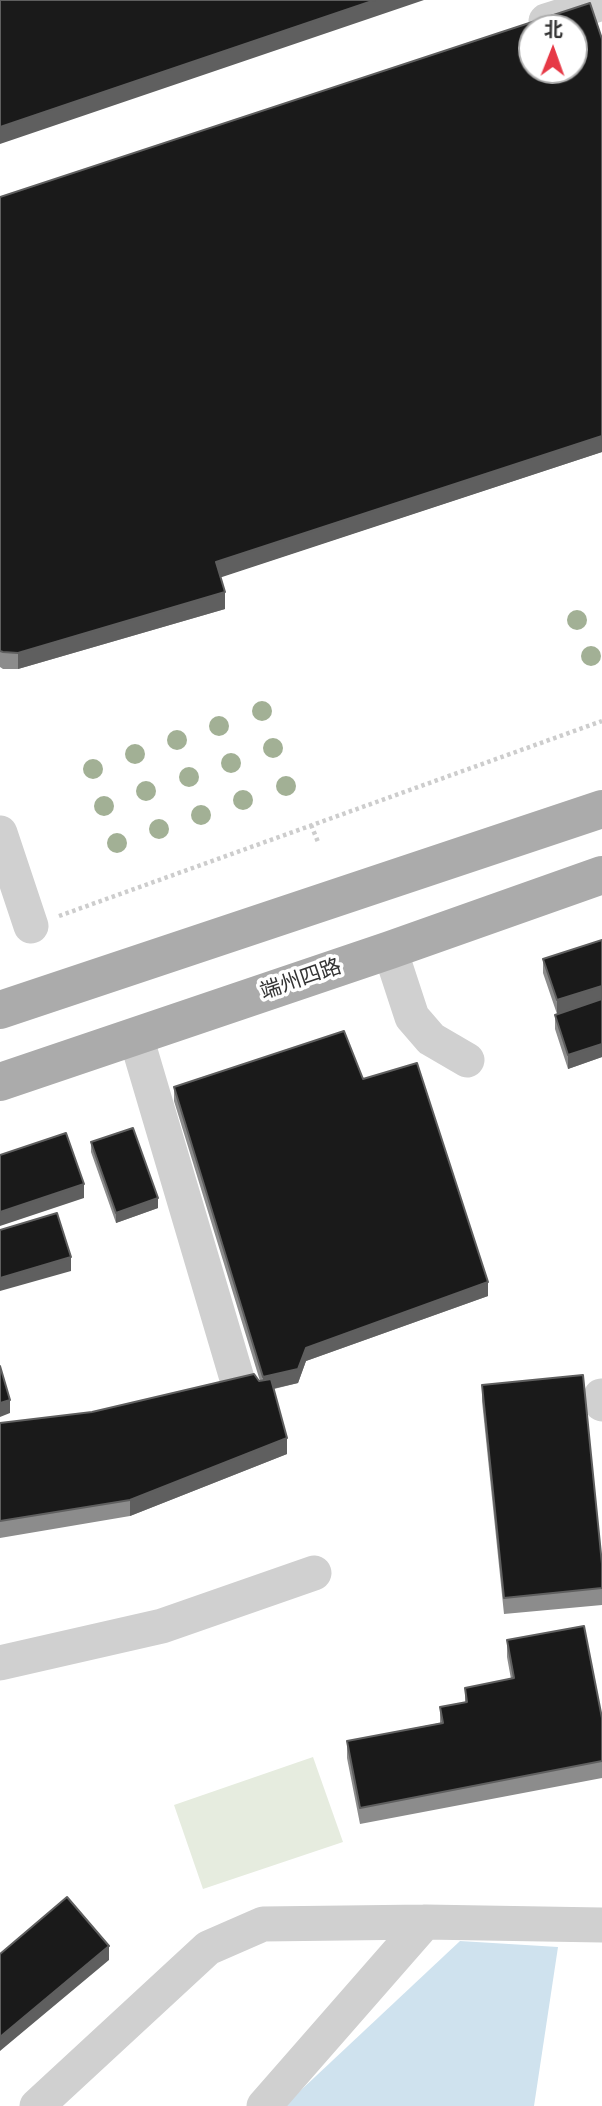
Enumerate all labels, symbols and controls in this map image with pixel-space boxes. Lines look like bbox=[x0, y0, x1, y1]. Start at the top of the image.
north arrow bbox=[518, 14, 588, 84]
text: 北 bbox=[544, 18, 563, 42]
street label: 端州四路 bbox=[257, 954, 345, 1006]

